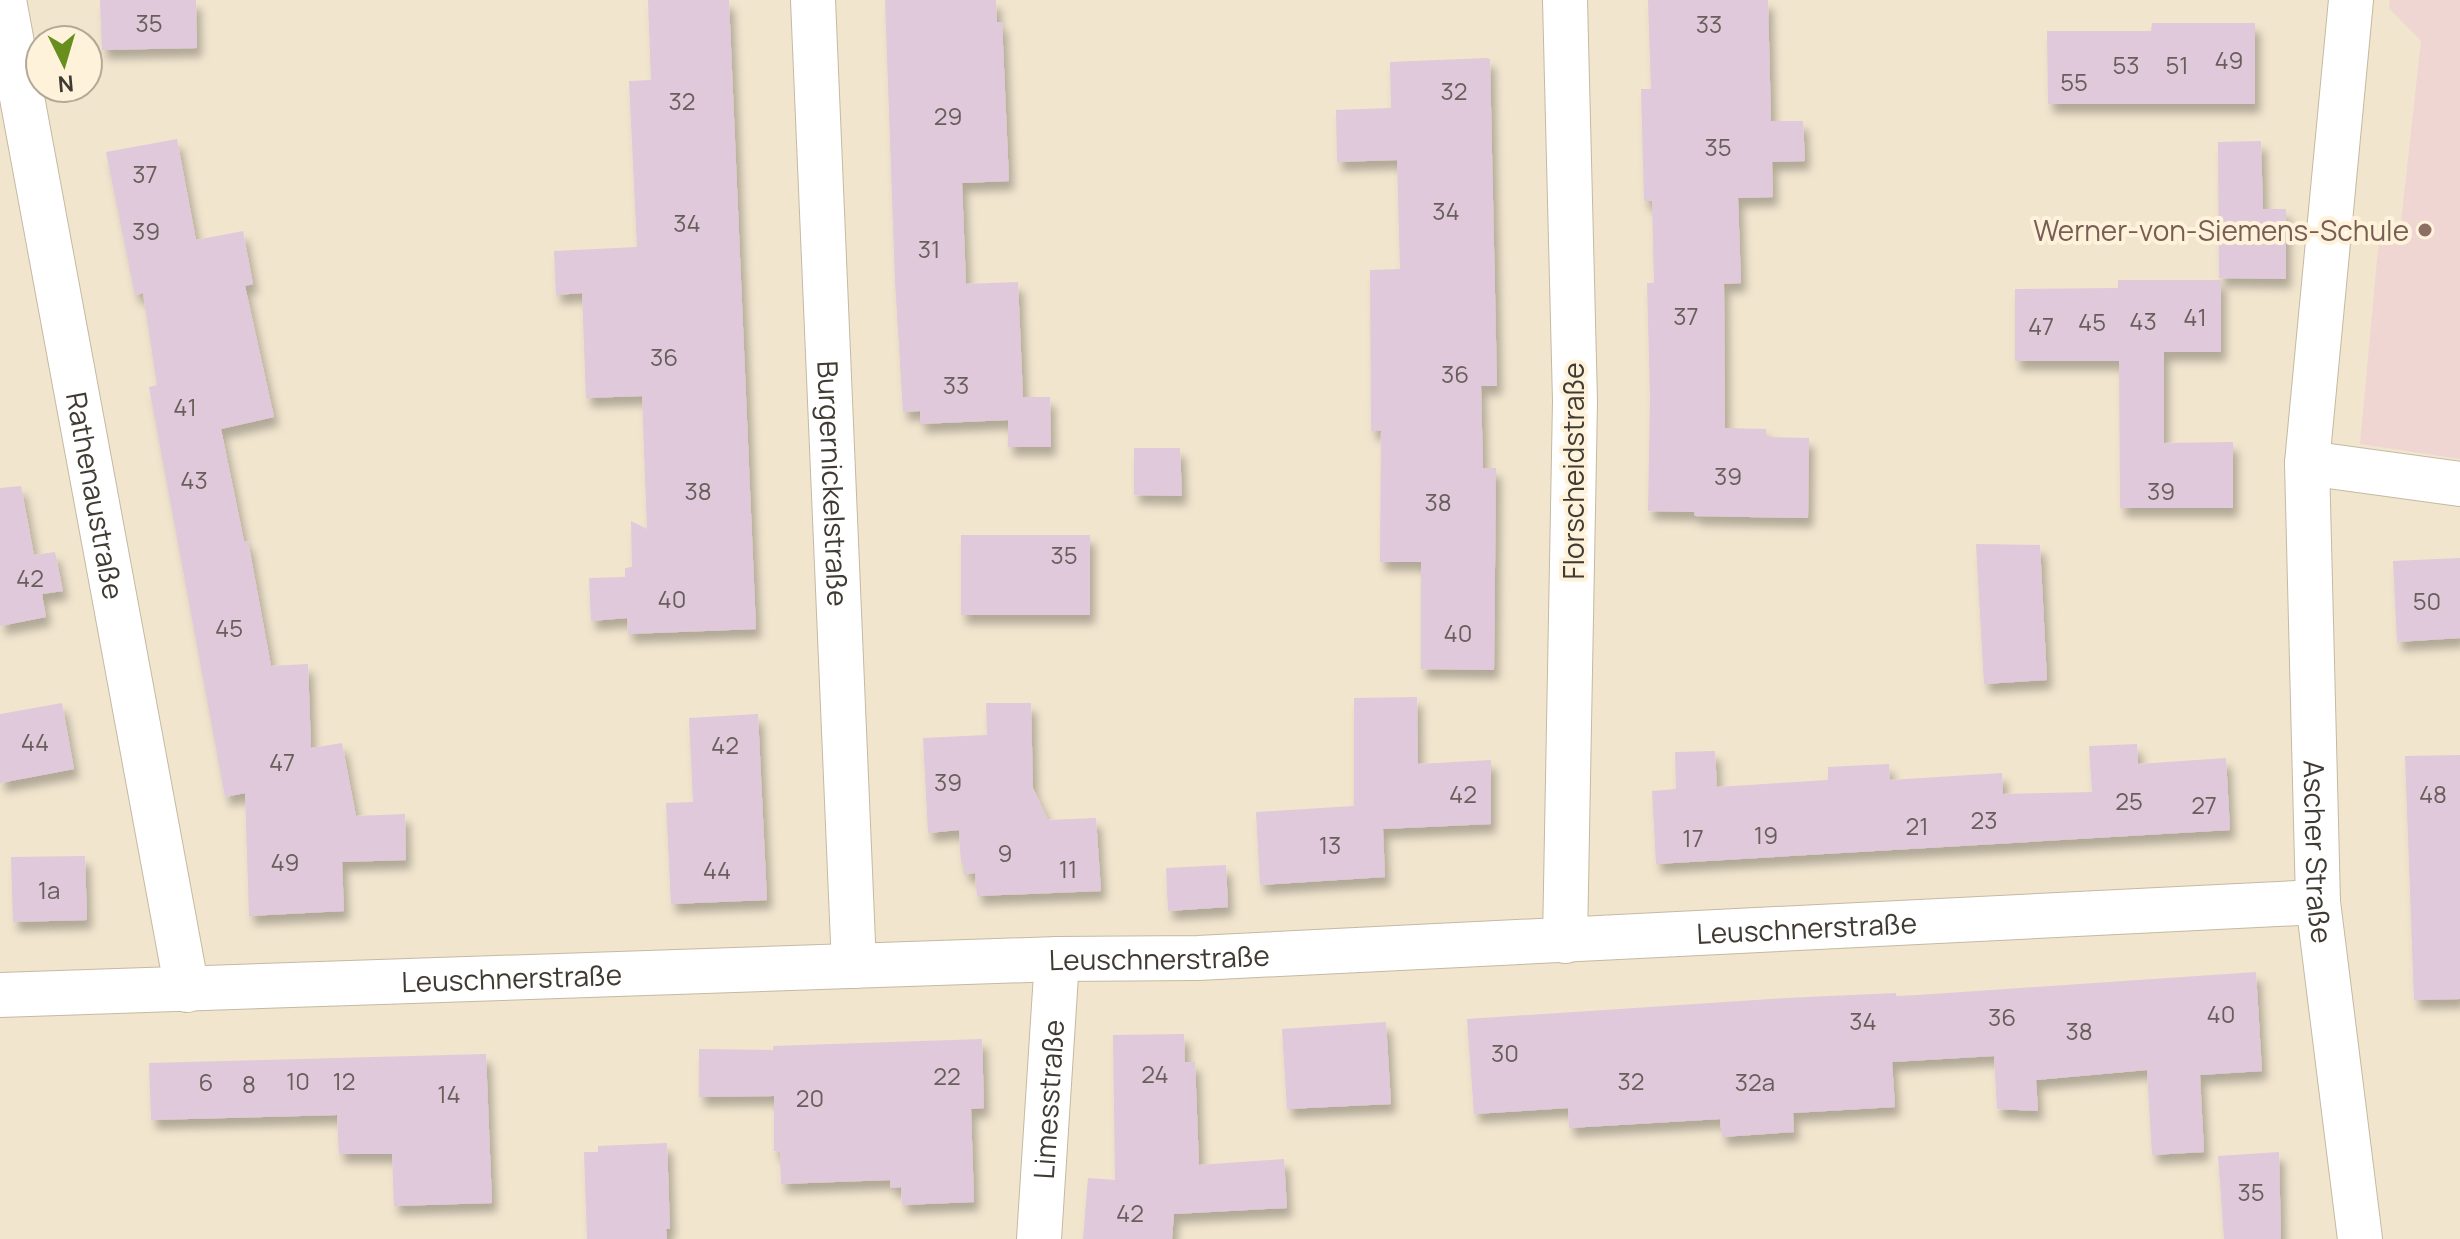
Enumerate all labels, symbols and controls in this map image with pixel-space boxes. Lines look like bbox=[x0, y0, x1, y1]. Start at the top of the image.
house number: 35 bbox=[135, 6, 163, 39]
house number: 33 bbox=[1696, 7, 1722, 40]
north arrow bbox=[24, 24, 104, 104]
house number: 49 bbox=[2215, 43, 2243, 76]
house number: 53 bbox=[2112, 48, 2140, 81]
house number: 51 bbox=[2165, 48, 2189, 81]
house number: 55 bbox=[2060, 65, 2088, 98]
text: N bbox=[57, 68, 75, 100]
house number: 32 bbox=[1441, 74, 1467, 107]
house number: 32 bbox=[669, 84, 695, 117]
house number: 29 bbox=[934, 99, 962, 132]
house number: 35 bbox=[1704, 130, 1732, 163]
house number: 37 bbox=[132, 157, 158, 190]
house number: 34 bbox=[1432, 194, 1460, 227]
house number: 34 bbox=[673, 206, 701, 239]
place label: Werner-von-Siemens-Schule bbox=[2033, 211, 2409, 249]
house number: 39 bbox=[132, 214, 160, 247]
marker: Werner-von-Siemens-Schule bbox=[2416, 221, 2434, 239]
house number: 31 bbox=[918, 232, 940, 265]
house number: 37 bbox=[1673, 299, 1699, 332]
house number: 41 bbox=[2183, 300, 2207, 333]
house number: 43 bbox=[2129, 304, 2157, 337]
house number: 45 bbox=[2078, 305, 2106, 338]
house number: 47 bbox=[2028, 309, 2054, 342]
house number: 36 bbox=[650, 340, 678, 373]
house number: 36 bbox=[1441, 357, 1469, 390]
street label: Burgernickelstraße bbox=[809, 360, 858, 607]
street label: Florscheidstraße bbox=[1554, 362, 1592, 580]
house number: 33 bbox=[943, 368, 969, 401]
street label: Rathenaustraße bbox=[58, 389, 133, 602]
house number: 41 bbox=[173, 390, 197, 423]
house number: 39 bbox=[1714, 459, 1742, 492]
house number: 43 bbox=[180, 463, 208, 496]
house number: 38 bbox=[684, 474, 712, 507]
house number: 39 bbox=[2147, 474, 2175, 507]
house number: 38 bbox=[1424, 485, 1452, 518]
house number: 35 bbox=[1050, 538, 1078, 571]
house number: 42 bbox=[16, 561, 44, 594]
house number: 40 bbox=[658, 582, 686, 615]
house number: 50 bbox=[2413, 584, 2441, 617]
house number: 45 bbox=[215, 611, 243, 644]
house number: 40 bbox=[1444, 616, 1472, 649]
house number: 44 bbox=[21, 725, 49, 758]
house number: 42 bbox=[711, 728, 739, 761]
house number: 47 bbox=[269, 745, 295, 778]
street label: Ascher Straße bbox=[2295, 760, 2342, 946]
house number: 39 bbox=[934, 765, 962, 798]
house number: 42 bbox=[1449, 777, 1477, 810]
house number: 48 bbox=[2419, 777, 2447, 810]
house number: 25 bbox=[2115, 784, 2143, 817]
house number: 27 bbox=[2191, 788, 2217, 821]
house number: 23 bbox=[1971, 803, 1997, 836]
house number: 21 bbox=[1905, 809, 1929, 842]
house number: 19 bbox=[1754, 818, 1778, 851]
house number: 17 bbox=[1682, 821, 1704, 854]
house number: 13 bbox=[1319, 828, 1341, 861]
house number: 9 bbox=[998, 836, 1012, 869]
house number: 49 bbox=[271, 845, 299, 878]
house number: 11 bbox=[1059, 852, 1077, 885]
house number: 44 bbox=[703, 853, 731, 886]
house number: 1a bbox=[38, 873, 60, 906]
street label: Leuschnerstraße bbox=[1695, 903, 1918, 952]
street label: Leuschnerstraße bbox=[1048, 935, 1271, 978]
street label: Leuschnerstraße bbox=[401, 955, 623, 1000]
house number: 40 bbox=[2207, 997, 2235, 1030]
house number: 36 bbox=[1988, 1000, 2016, 1033]
house number: 34 bbox=[1849, 1004, 1877, 1037]
house number: 38 bbox=[2065, 1014, 2093, 1047]
street label: Limesstraße bbox=[1024, 1018, 1072, 1180]
house number: 30 bbox=[1491, 1036, 1519, 1069]
house number: 24 bbox=[1141, 1057, 1169, 1090]
house number: 22 bbox=[933, 1059, 961, 1092]
house number: 10 bbox=[286, 1064, 310, 1097]
house number: 12 bbox=[332, 1064, 356, 1097]
house number: 32 bbox=[1618, 1064, 1644, 1097]
house number: 6 bbox=[199, 1065, 213, 1098]
house number: 32a bbox=[1735, 1065, 1775, 1098]
house number: 8 bbox=[242, 1067, 256, 1100]
house number: 14 bbox=[437, 1077, 461, 1110]
house number: 20 bbox=[796, 1081, 824, 1114]
house number: 35 bbox=[2237, 1175, 2265, 1208]
house number: 42 bbox=[1116, 1196, 1144, 1229]

